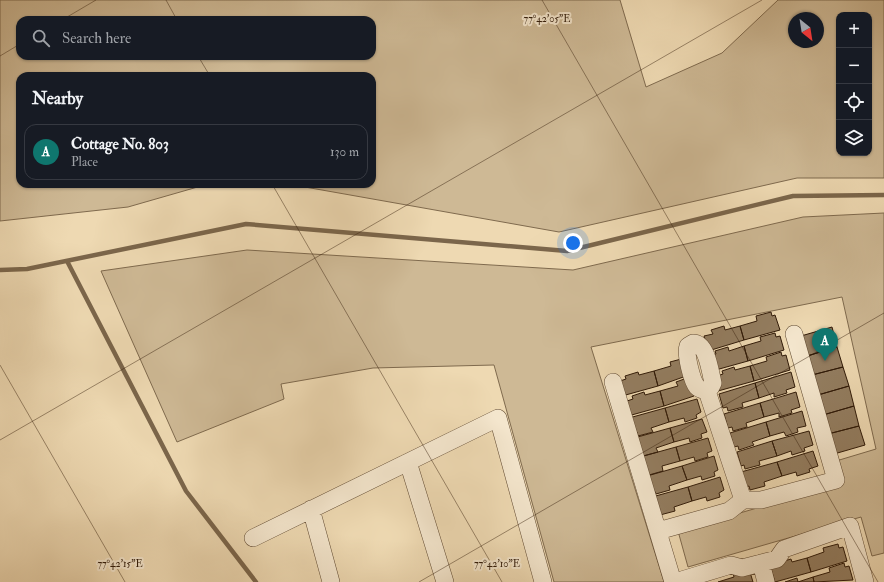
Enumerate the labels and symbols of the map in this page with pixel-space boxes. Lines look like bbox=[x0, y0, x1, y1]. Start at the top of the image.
north arrow bbox=[788, 12, 824, 48]
text: 77°42'05"E bbox=[524, 13, 570, 25]
your location bbox=[563, 233, 583, 253]
pin: A bbox=[812, 328, 838, 361]
text: 77°42'15"E bbox=[97, 558, 143, 570]
text: 77°42'10"E bbox=[474, 558, 520, 570]

